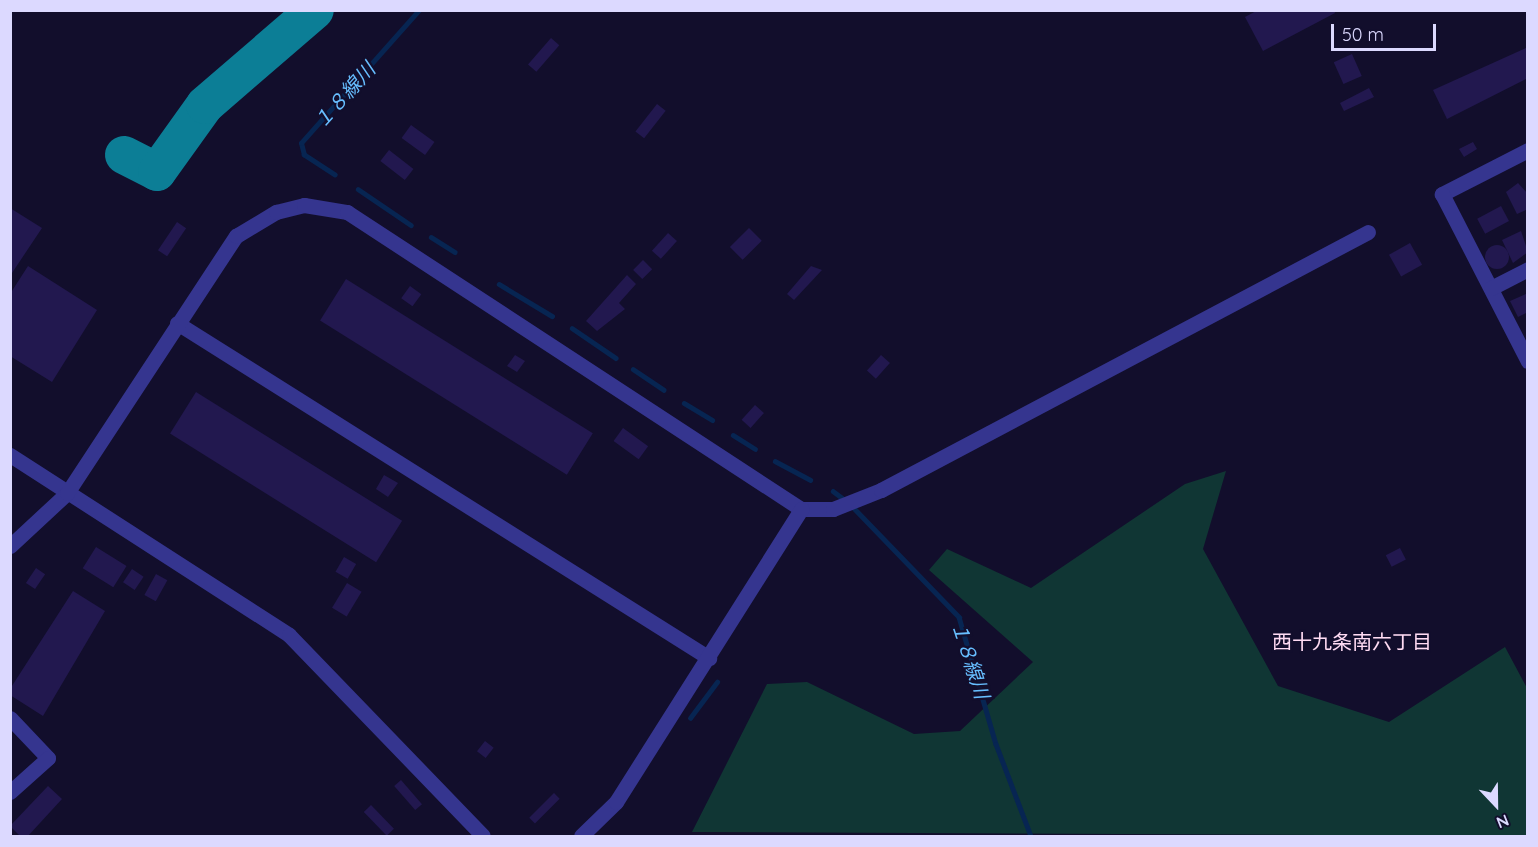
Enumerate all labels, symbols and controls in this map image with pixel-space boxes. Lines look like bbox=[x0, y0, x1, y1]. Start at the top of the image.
scale bar bbox=[1334, 12, 1439, 50]
text: 50 m bbox=[1342, 23, 1384, 46]
water label: １８線川 bbox=[308, 57, 380, 133]
water label: １８線川 bbox=[947, 618, 995, 702]
district label: 西十九条南六丁目 bbox=[1272, 629, 1432, 653]
north arrow bbox=[1466, 775, 1526, 835]
text: N bbox=[1494, 810, 1512, 833]

